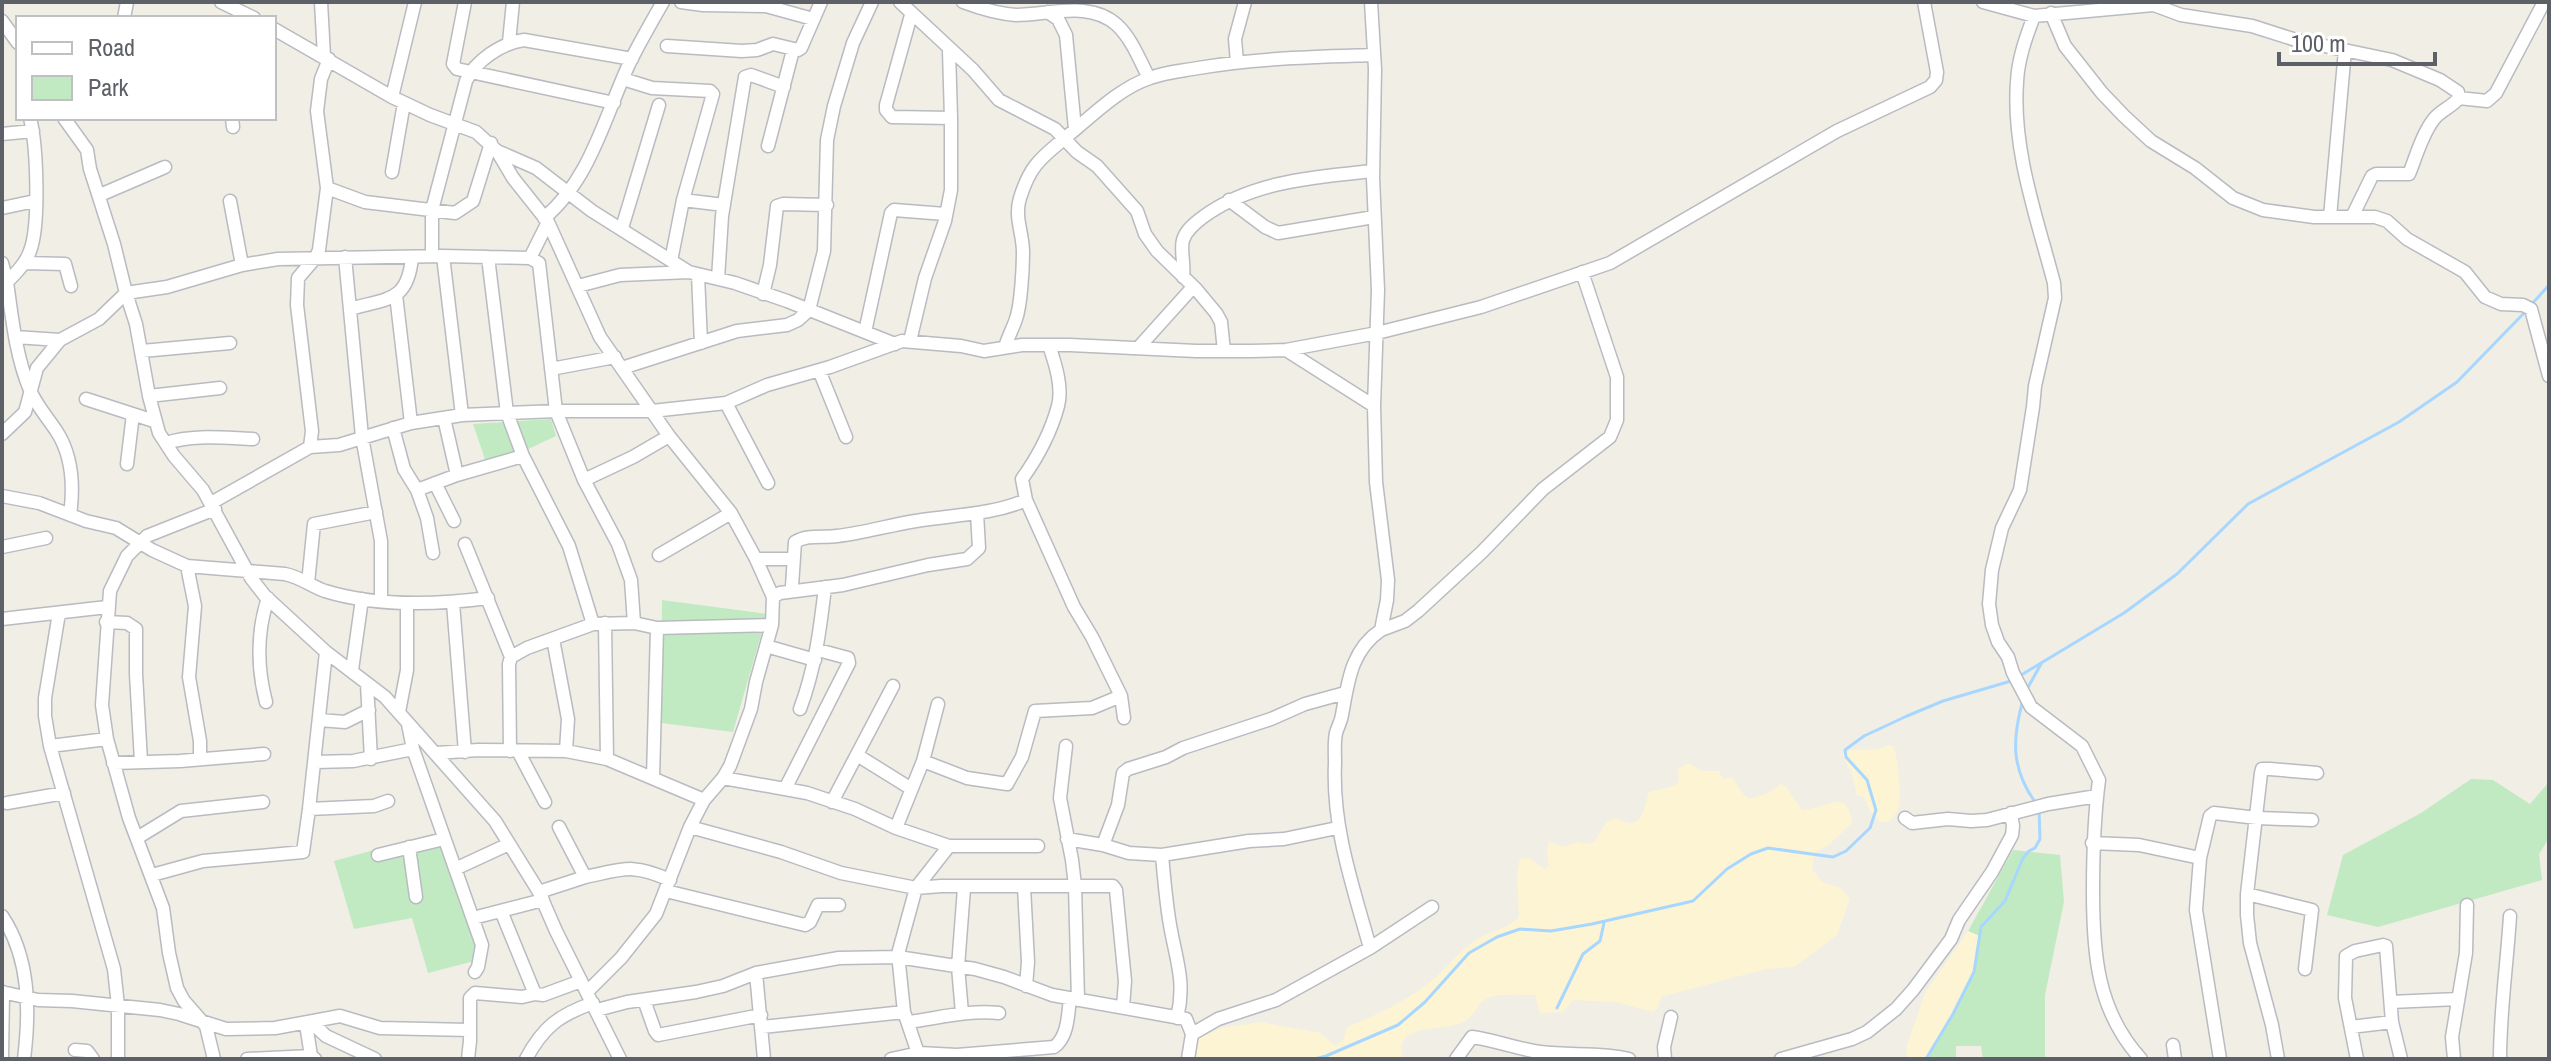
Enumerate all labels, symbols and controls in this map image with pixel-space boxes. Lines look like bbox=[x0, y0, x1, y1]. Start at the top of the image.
legend bbox=[16, 16, 276, 120]
scale bar bbox=[2279, 16, 2435, 66]
text: 100 m bbox=[2291, 27, 2346, 59]
text: Road bbox=[88, 31, 135, 63]
text: Park bbox=[88, 71, 129, 103]

